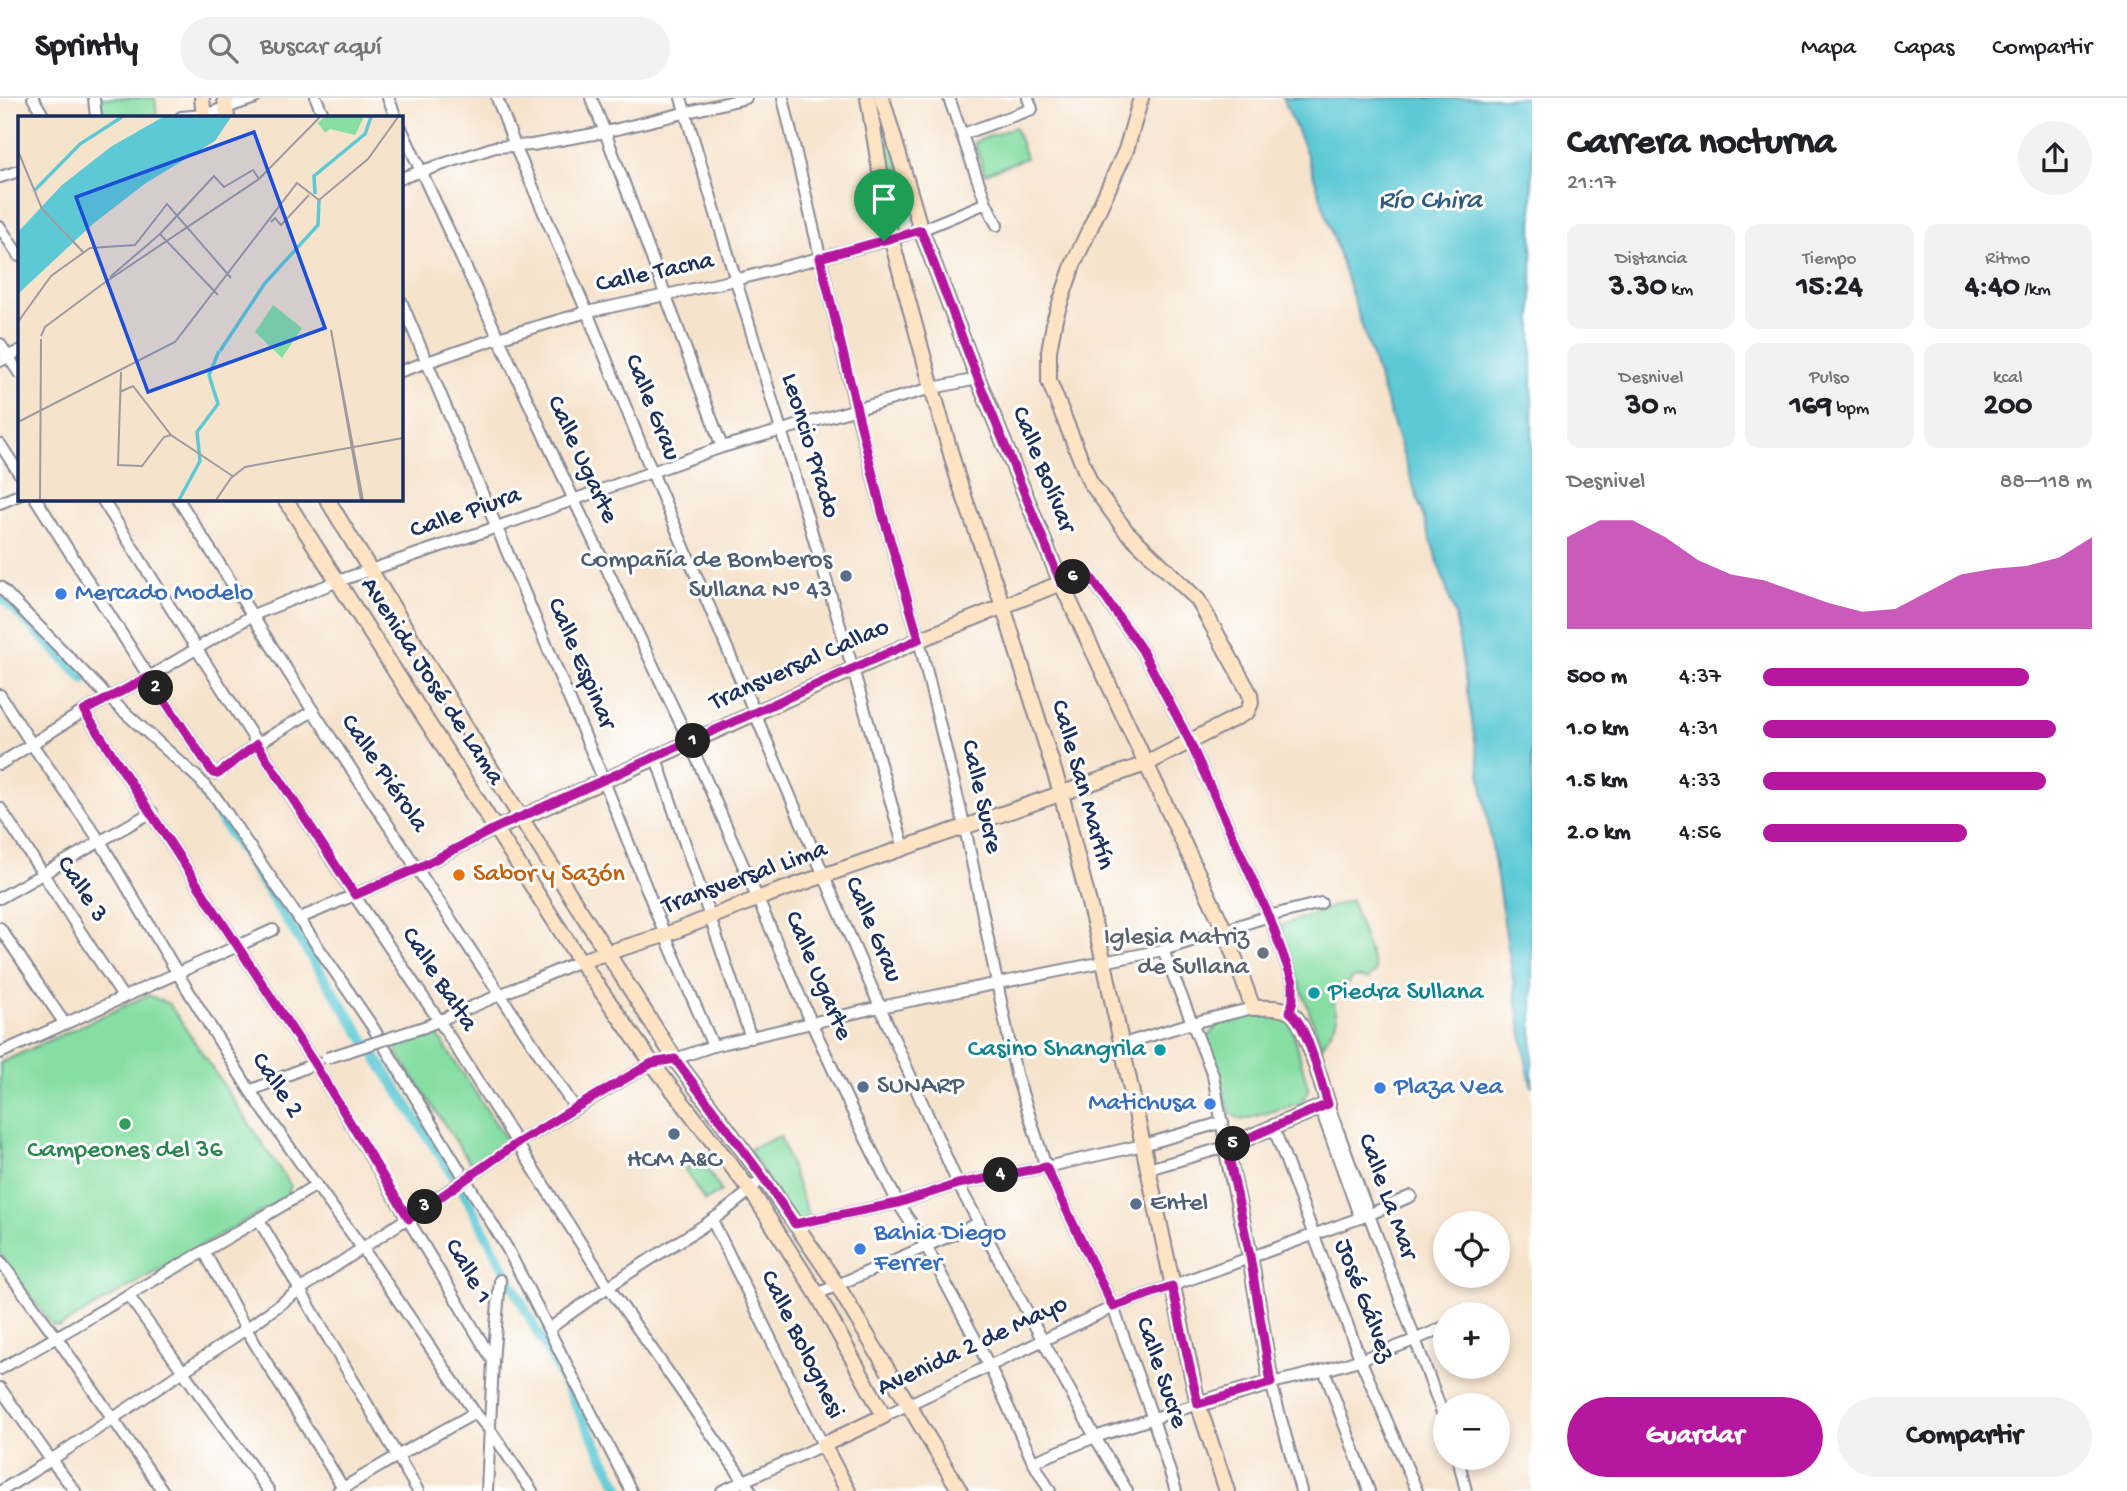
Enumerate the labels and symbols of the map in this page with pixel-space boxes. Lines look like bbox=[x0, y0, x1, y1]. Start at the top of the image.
inset map bbox=[18, 116, 402, 500]
pin bbox=[854, 169, 914, 241]
water label: Río Chira bbox=[1378, 185, 1483, 218]
street label: Calle Tacna bbox=[593, 246, 718, 302]
street label: Calle Grau bbox=[616, 350, 686, 466]
street label: Leoncio Prado bbox=[772, 370, 846, 522]
street label: Calle Ugarte bbox=[538, 391, 624, 529]
street label: Calle Bolívar bbox=[1003, 403, 1082, 540]
street label: Calle Piura bbox=[406, 480, 527, 547]
place label: Compañía de Bomberos Sullana Nº 43 bbox=[581, 546, 833, 607]
pin: 6 bbox=[1056, 560, 1090, 594]
marker: Compañía de Bomberos Sullana Nº 43 bbox=[838, 568, 854, 584]
street label: Avenida José de Lama bbox=[352, 572, 511, 793]
place label: Mercado Modelo bbox=[75, 579, 253, 610]
marker: Mercado Modelo bbox=[53, 586, 69, 602]
street label: Calle Espinar bbox=[538, 594, 623, 737]
street label: Transversal Callao bbox=[704, 612, 895, 720]
pin: 2 bbox=[138, 670, 174, 706]
street label: Calle San Martín bbox=[1042, 697, 1120, 874]
street label: Calle Piérola bbox=[332, 709, 435, 840]
pin: 1 bbox=[676, 724, 710, 758]
street label: Calle Sucre bbox=[952, 737, 1008, 857]
street label: Transversal Lima bbox=[656, 834, 833, 924]
street label: Calle 3 bbox=[48, 851, 114, 929]
place label: Sabor y Sazón bbox=[473, 860, 625, 891]
marker: Sabor y Sazón bbox=[451, 867, 467, 883]
street label: Calle Grau bbox=[836, 872, 908, 988]
street label: Calle Ugarte bbox=[776, 907, 858, 1046]
street label: Calle Balta bbox=[393, 922, 484, 1039]
place label: Iglesia Matriz de Sullana bbox=[1104, 923, 1251, 984]
marker: Iglesia Matriz de Sullana bbox=[1255, 945, 1271, 961]
place label: Piedra Sullana bbox=[1327, 978, 1485, 1009]
marker: Piedra Sullana bbox=[1306, 985, 1322, 1001]
place label: Casino Shangrila bbox=[968, 1035, 1148, 1066]
marker: Casino Shangrila bbox=[1152, 1042, 1168, 1058]
street label: Calle 2 bbox=[243, 1047, 309, 1125]
place label: SUNARP bbox=[877, 1072, 965, 1103]
place label: Plaza Vea bbox=[1393, 1073, 1504, 1104]
marker: SUNARP bbox=[855, 1079, 871, 1095]
marker: Plaza Vea bbox=[1372, 1080, 1388, 1096]
place label: Matichusa bbox=[1088, 1089, 1198, 1120]
marker: Matichusa bbox=[1202, 1096, 1218, 1112]
marker: Campeones del 36 bbox=[117, 1116, 133, 1132]
marker: HCM A&C bbox=[666, 1126, 682, 1142]
pin: 5 bbox=[1216, 1126, 1250, 1162]
street label: Calle La Mar bbox=[1349, 1130, 1424, 1267]
place label: Campeones del 36 bbox=[27, 1136, 224, 1167]
place label: HCM A&C bbox=[627, 1146, 723, 1177]
pin: 4 bbox=[984, 1158, 1018, 1192]
place label: Entel bbox=[1150, 1189, 1208, 1220]
pin: 3 bbox=[408, 1190, 442, 1224]
marker: Entel bbox=[1128, 1196, 1144, 1212]
place label: Bahia Diego Ferrer bbox=[873, 1219, 1006, 1280]
street label: Calle 1 bbox=[436, 1234, 498, 1310]
street label: José Gálvez bbox=[1325, 1235, 1401, 1368]
marker: Bahia Diego Ferrer bbox=[852, 1241, 868, 1257]
street label: Calle Bolognesi bbox=[752, 1266, 850, 1424]
street label: Avenida 2 de Mayo bbox=[873, 1289, 1073, 1405]
street label: Calle Sucre bbox=[1127, 1313, 1194, 1433]

